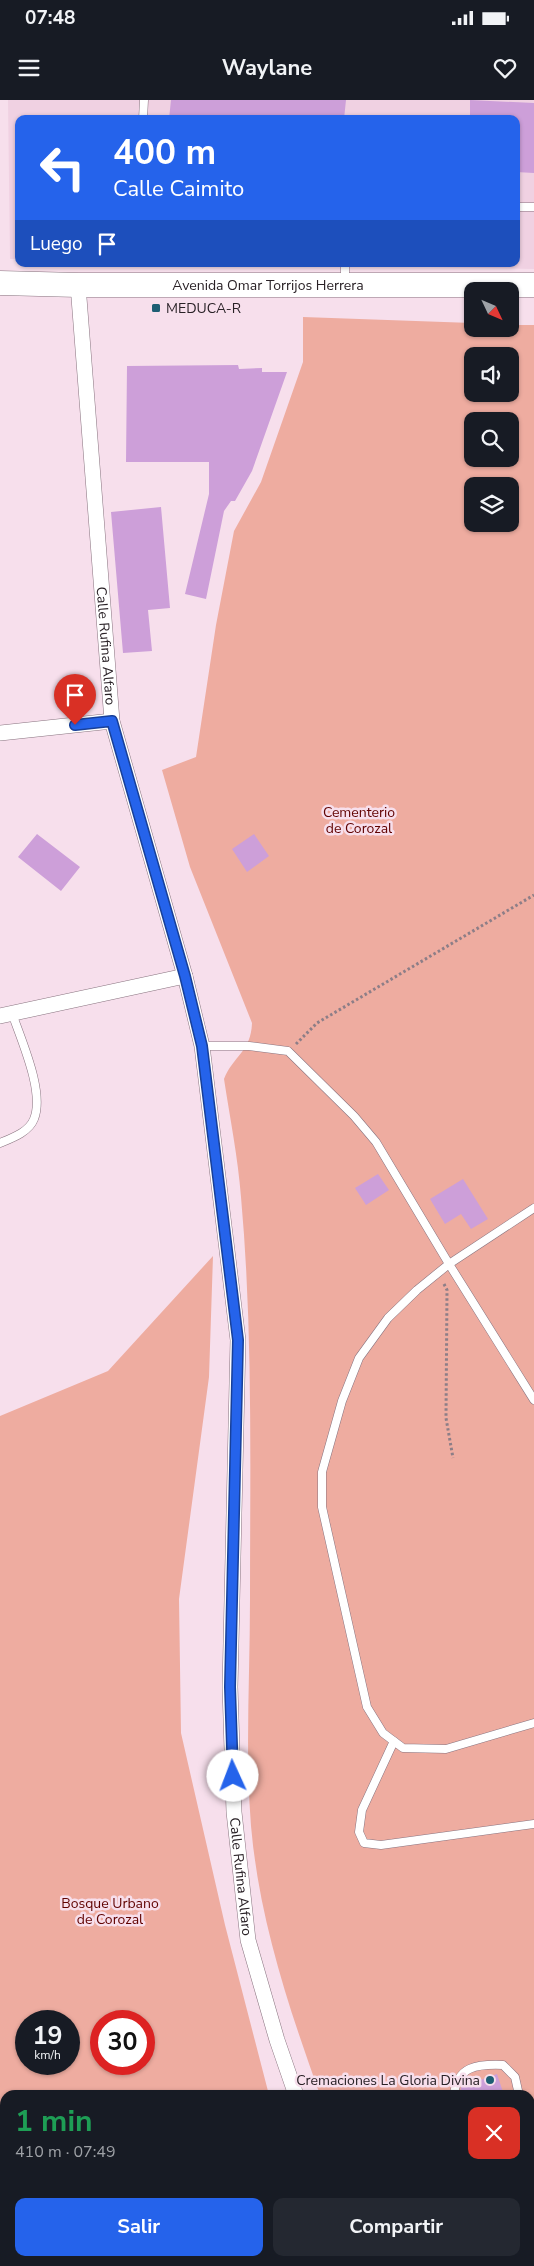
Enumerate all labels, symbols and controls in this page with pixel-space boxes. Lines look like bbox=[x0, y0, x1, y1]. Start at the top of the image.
text: 07:48 bbox=[25, 5, 75, 31]
text: Waylane bbox=[222, 53, 312, 83]
icon: menu bbox=[15, 54, 43, 82]
icon: heart bbox=[491, 54, 519, 82]
text: 400 m bbox=[113, 129, 216, 176]
icon: left bbox=[30, 135, 95, 200]
text: Calle Caimito bbox=[113, 174, 244, 204]
icon: arrive bbox=[93, 230, 121, 258]
text: Luego bbox=[30, 231, 83, 257]
street label: Avenida Omar Torrijos Herrera bbox=[172, 276, 364, 295]
north arrow bbox=[464, 282, 519, 338]
map controls bbox=[464, 282, 519, 532]
place label: MEDUCA-R bbox=[166, 299, 241, 318]
marker: MEDUCA-R bbox=[150, 302, 162, 314]
button: sound bbox=[464, 347, 519, 402]
button: search bbox=[464, 412, 519, 467]
button: layers bbox=[464, 477, 519, 532]
street label: Calle Rufina Alfaro bbox=[92, 586, 120, 706]
pin bbox=[54, 674, 96, 725]
icon: arrive bbox=[61, 681, 89, 709]
park label: Cementerio de Corozal bbox=[323, 803, 395, 838]
position arrow bbox=[206, 1749, 258, 1801]
street label: Calle Rufina Alfaro bbox=[225, 1817, 257, 1937]
park label: Bosque Urbano de Corozal bbox=[61, 1894, 159, 1929]
speed limit sign: 30 bbox=[90, 2010, 155, 2075]
text: 19 bbox=[32, 2019, 63, 2053]
text: km/h bbox=[34, 2047, 61, 2063]
place label: Cremaciones La Gloria Divina bbox=[296, 2071, 480, 2090]
marker: Cremaciones La Gloria Divina bbox=[484, 2074, 496, 2086]
text: 1 min bbox=[15, 2101, 93, 2142]
button: close bbox=[468, 2107, 520, 2159]
text: 410 m · 07:49 bbox=[15, 2141, 116, 2163]
button: Salir bbox=[15, 2198, 263, 2256]
button: Compartir bbox=[273, 2198, 520, 2256]

